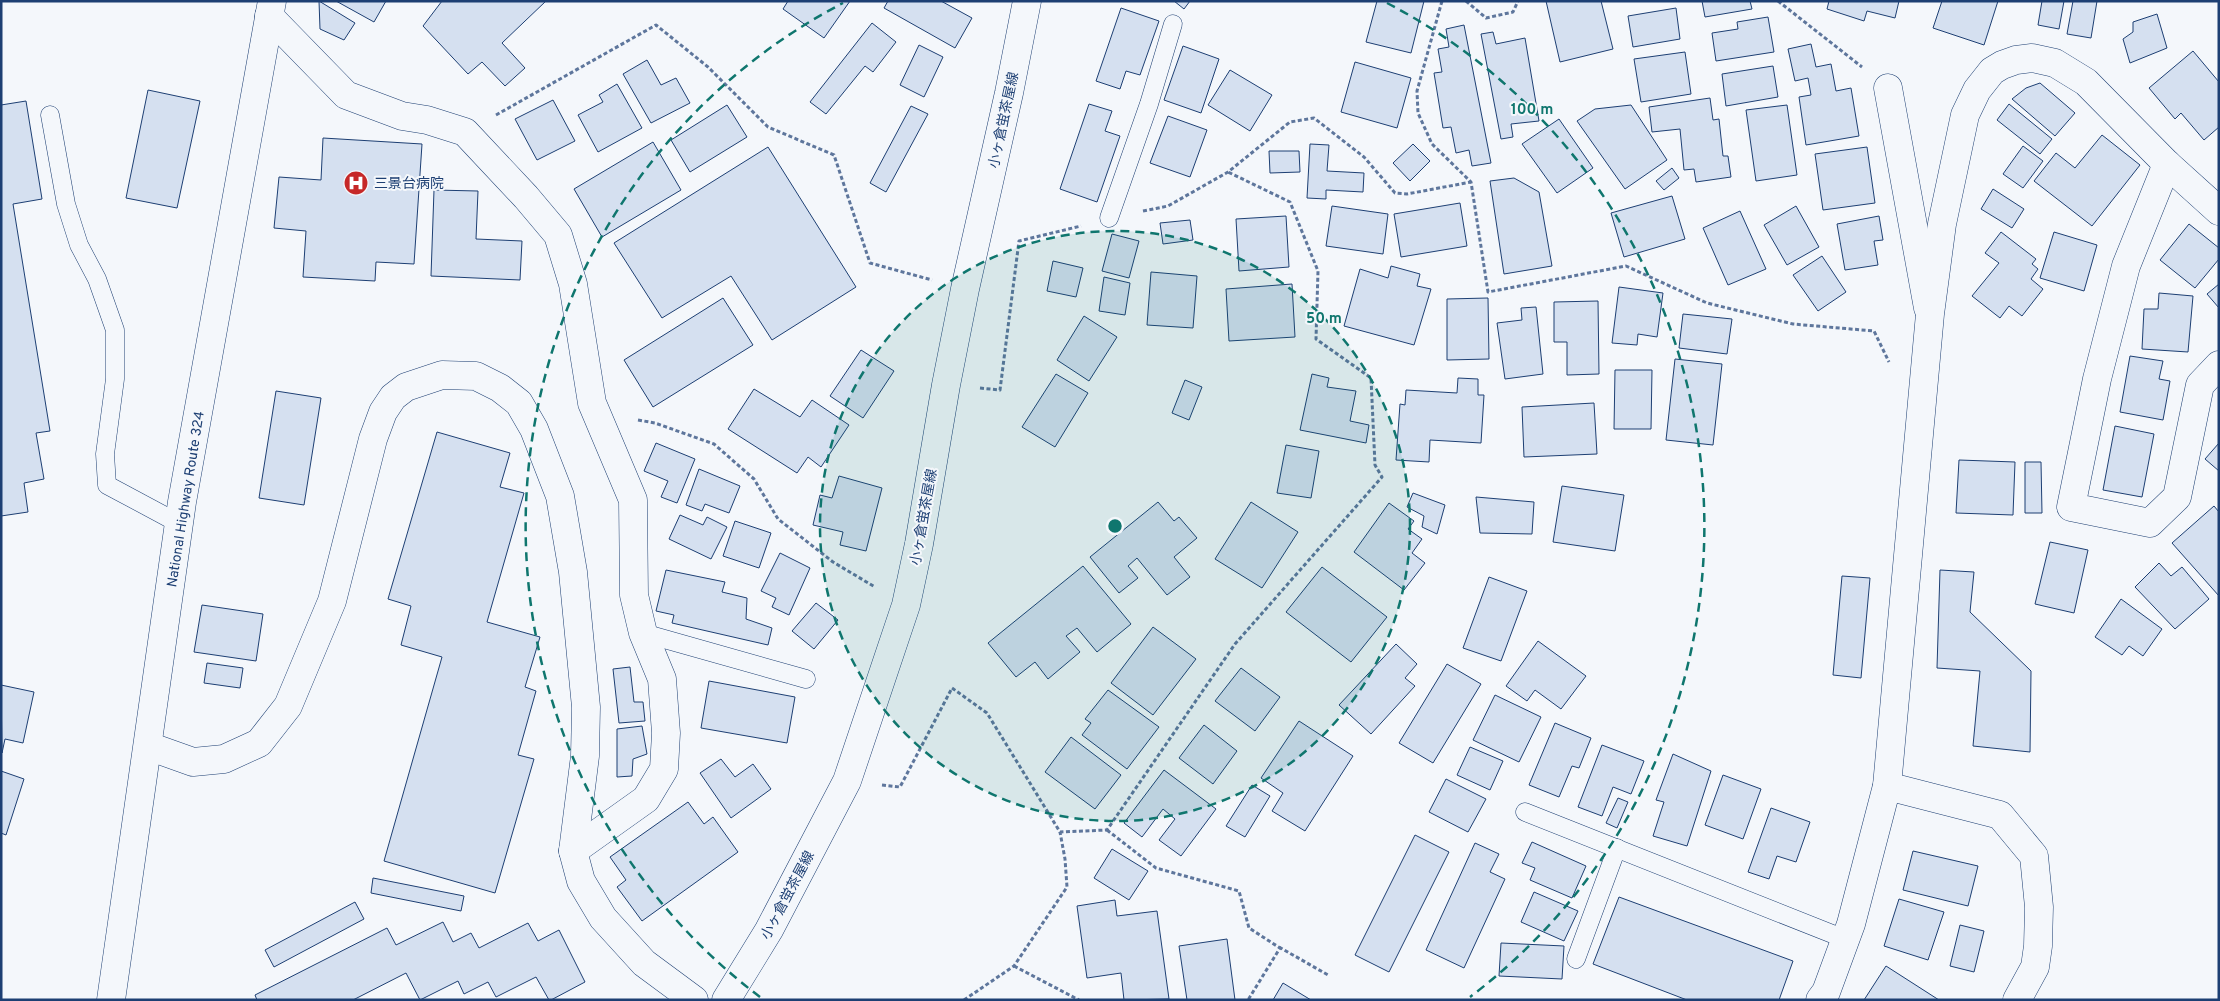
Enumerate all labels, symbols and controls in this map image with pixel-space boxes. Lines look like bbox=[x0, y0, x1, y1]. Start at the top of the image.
street label: 小ヶ倉蛍茶屋線 bbox=[986, 71, 1023, 170]
text: 100 m bbox=[1511, 101, 1553, 120]
hospital icon: 三景台病院 bbox=[343, 170, 369, 196]
place label: 三景台病院 bbox=[374, 175, 444, 193]
text: 50 m bbox=[1306, 310, 1342, 329]
street label: National Highway Route 324 bbox=[164, 410, 209, 588]
street label: 小ヶ倉蛍茶屋線 bbox=[908, 468, 941, 567]
centre of rings bbox=[1106, 517, 1124, 535]
street label: 小ヶ倉蛍茶屋線 bbox=[758, 848, 819, 943]

